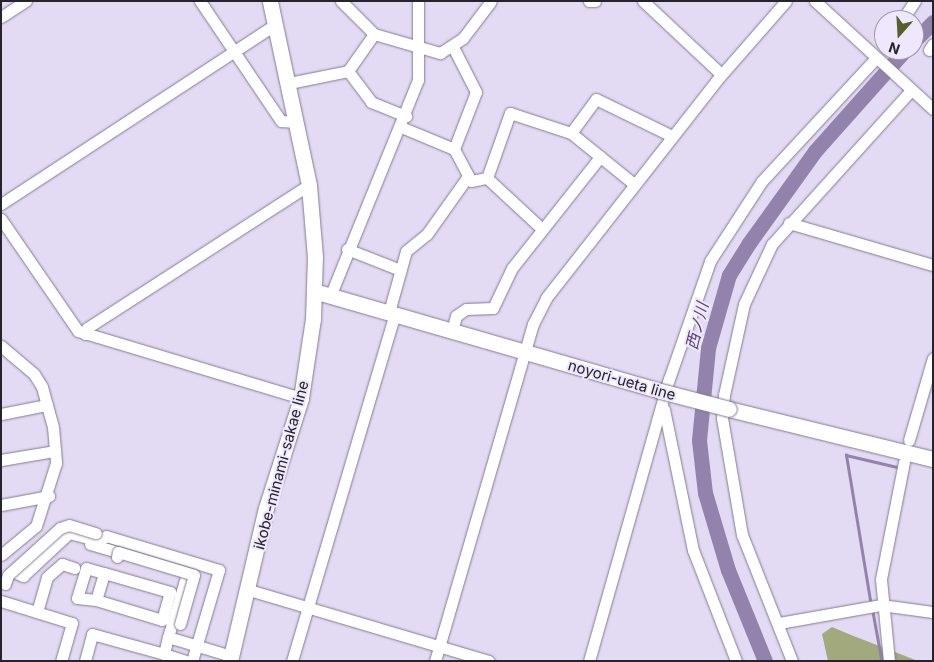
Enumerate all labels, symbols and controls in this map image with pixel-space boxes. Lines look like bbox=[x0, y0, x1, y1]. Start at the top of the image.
north arrow bbox=[874, 10, 924, 60]
text: N bbox=[886, 39, 902, 58]
water label: 西ノ川 bbox=[682, 300, 712, 352]
street label: noyori-ueta line bbox=[566, 356, 678, 404]
street label: ikobe-minami-sakae line bbox=[250, 379, 312, 551]

